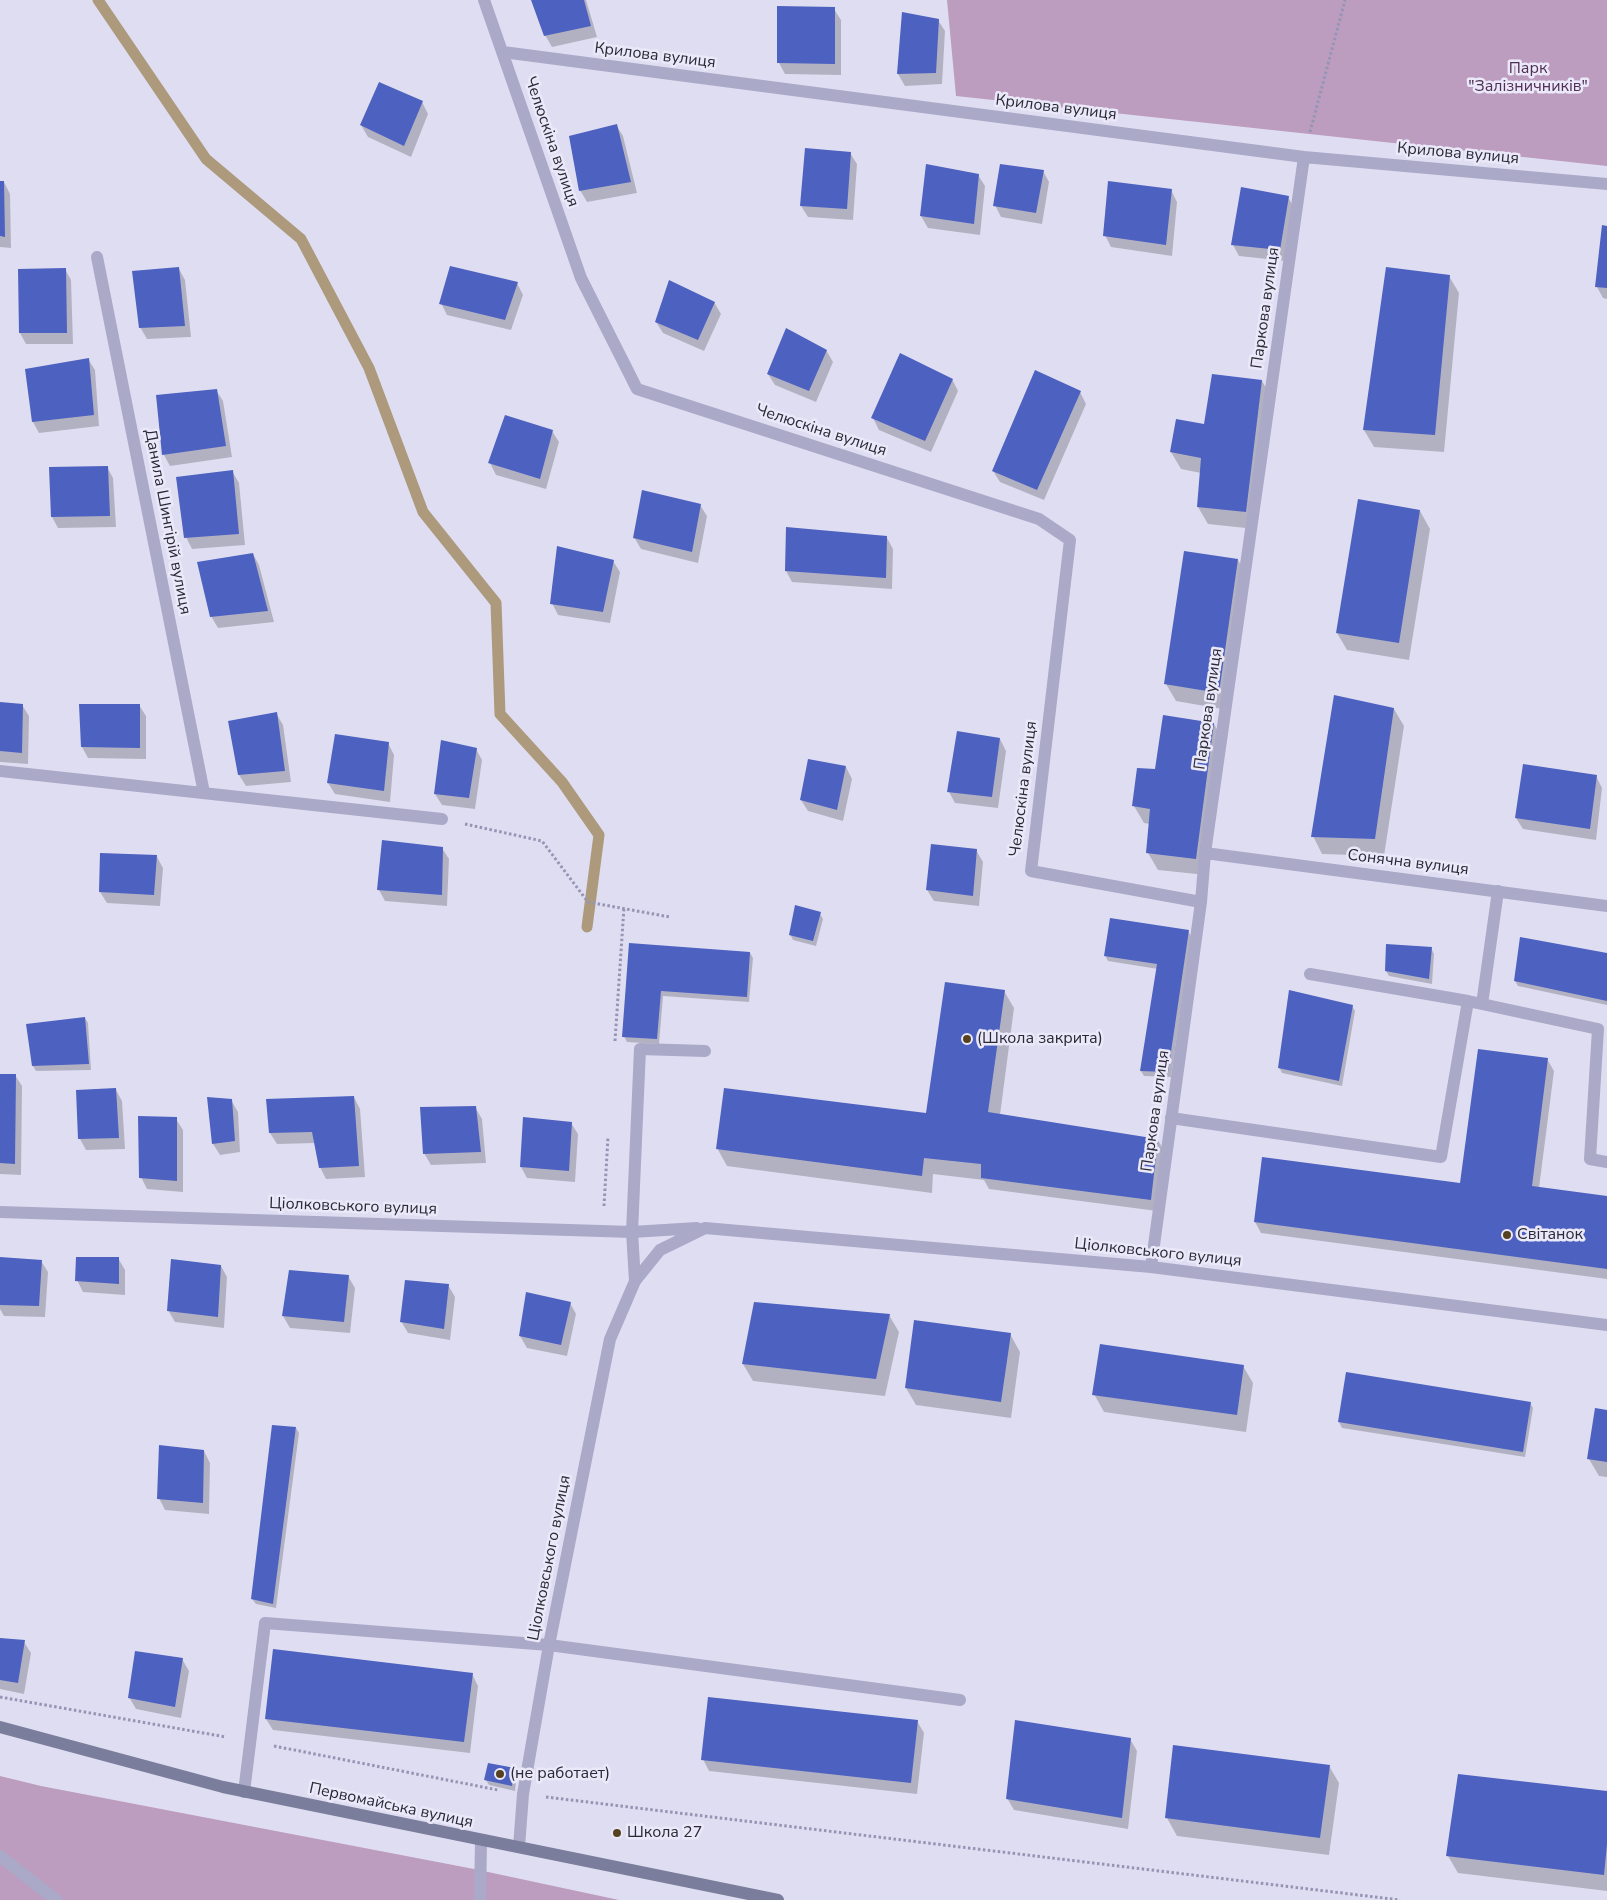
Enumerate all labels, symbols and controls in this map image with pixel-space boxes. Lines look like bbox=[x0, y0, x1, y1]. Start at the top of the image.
street label: Крилова вулиця bbox=[593, 39, 717, 73]
park label: Парк "Залізничників" bbox=[1468, 59, 1588, 97]
street label: Челюскіна вулиця bbox=[520, 74, 582, 210]
street label: Крилова вулиця bbox=[994, 91, 1118, 125]
street label: Крилова вулиця bbox=[1396, 139, 1520, 169]
street label: Паркова вулиця bbox=[1248, 246, 1284, 370]
street label: Челюскіна вулиця bbox=[753, 401, 889, 461]
street label: Данила Шингірій вулиця bbox=[140, 428, 194, 616]
street label: Паркова вулиця bbox=[1191, 647, 1227, 771]
street label: Челюскіна вулиця bbox=[1006, 720, 1042, 858]
street label: Сонячна вулиця bbox=[1346, 846, 1470, 880]
place label: (Школа закрита) bbox=[977, 1029, 1103, 1049]
marker: (Школа закрита) bbox=[961, 1033, 973, 1045]
street label: Паркова вулиця bbox=[1138, 1049, 1174, 1173]
street label: Ціолковського вулиця bbox=[269, 1194, 437, 1220]
place label: Світанок bbox=[1517, 1225, 1583, 1245]
marker: Світанок bbox=[1501, 1229, 1513, 1241]
street label: Ціолковського вулиця bbox=[1073, 1235, 1243, 1271]
street label: Ціолковського вулиця bbox=[525, 1474, 575, 1642]
place label: (не работает) bbox=[510, 1764, 610, 1784]
marker: (не работает) bbox=[494, 1768, 506, 1780]
street label: Первомайська вулиця bbox=[307, 1779, 475, 1833]
place label: Школа 27 bbox=[627, 1823, 702, 1843]
marker: Школа 27 bbox=[611, 1827, 623, 1839]

